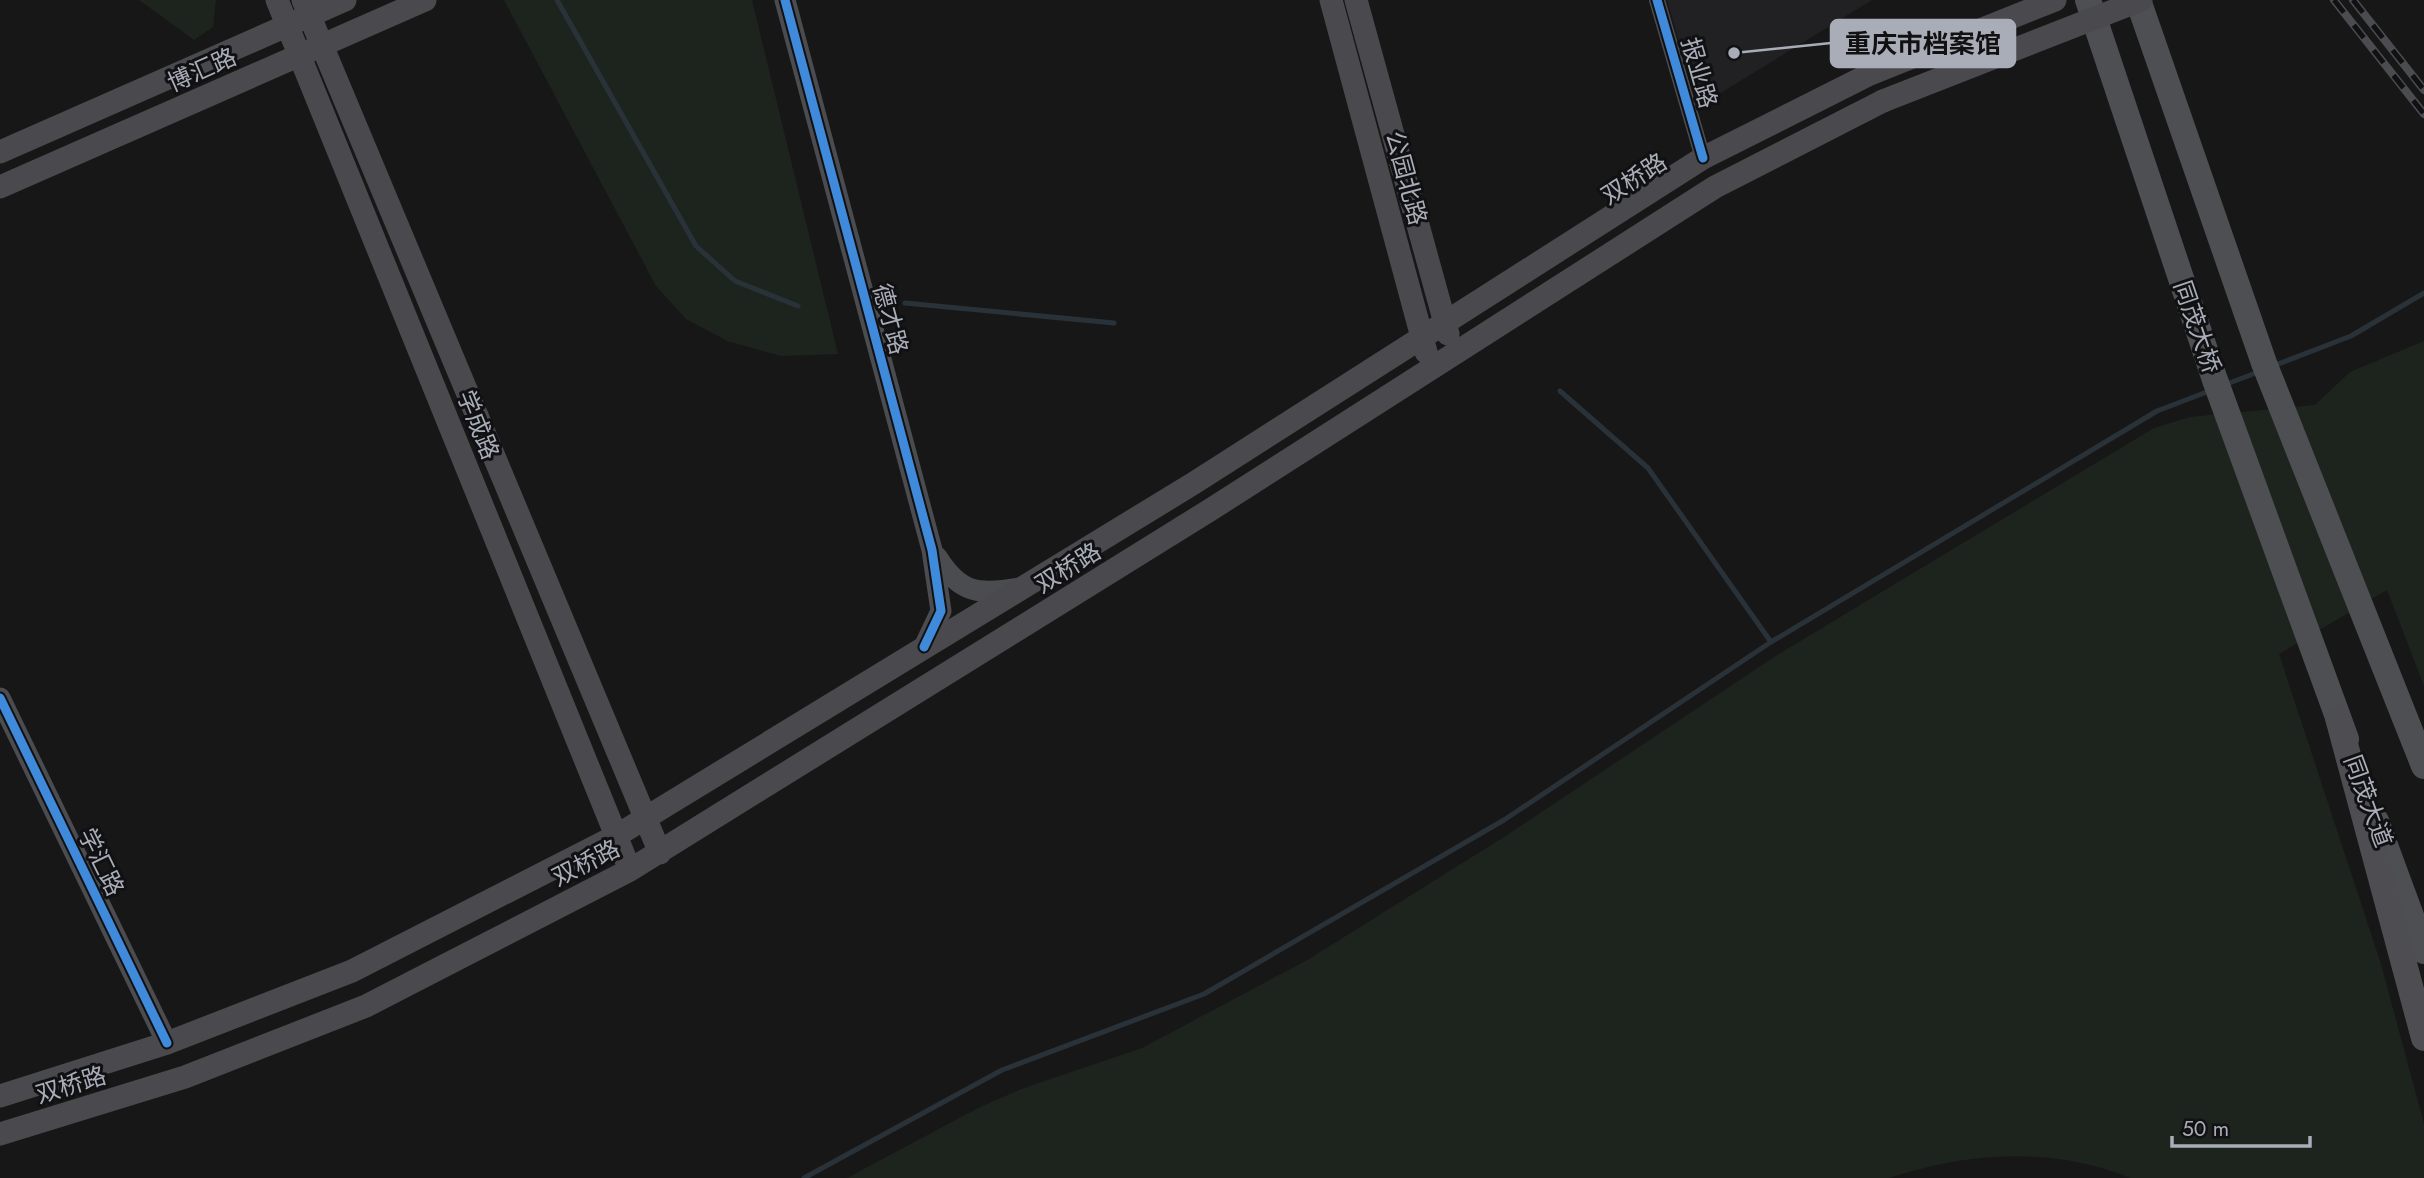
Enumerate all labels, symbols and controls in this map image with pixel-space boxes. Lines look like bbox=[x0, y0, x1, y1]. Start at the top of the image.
callout: 重庆市档案馆 bbox=[1831, 20, 2015, 67]
text: 重庆市档案馆 bbox=[1845, 25, 2001, 63]
street label: 报业路 bbox=[1673, 33, 1726, 112]
street label: 博汇路 bbox=[162, 39, 242, 100]
street label: 公园北路 bbox=[1377, 127, 1436, 229]
street label: 双桥路 bbox=[1594, 144, 1673, 213]
street label: 同茂大桥 bbox=[2165, 276, 2230, 378]
street label: 德才路 bbox=[864, 280, 917, 358]
street label: 学成路 bbox=[449, 385, 508, 465]
street label: 双桥路 bbox=[1028, 534, 1108, 601]
street label: 同茂大道 bbox=[2336, 750, 2401, 852]
street label: 学汇路 bbox=[70, 822, 133, 902]
street label: 双桥路 bbox=[546, 831, 626, 894]
street label: 双桥路 bbox=[31, 1057, 110, 1112]
scale bar bbox=[2172, 1104, 2310, 1148]
text: 50 m bbox=[2182, 1114, 2229, 1144]

